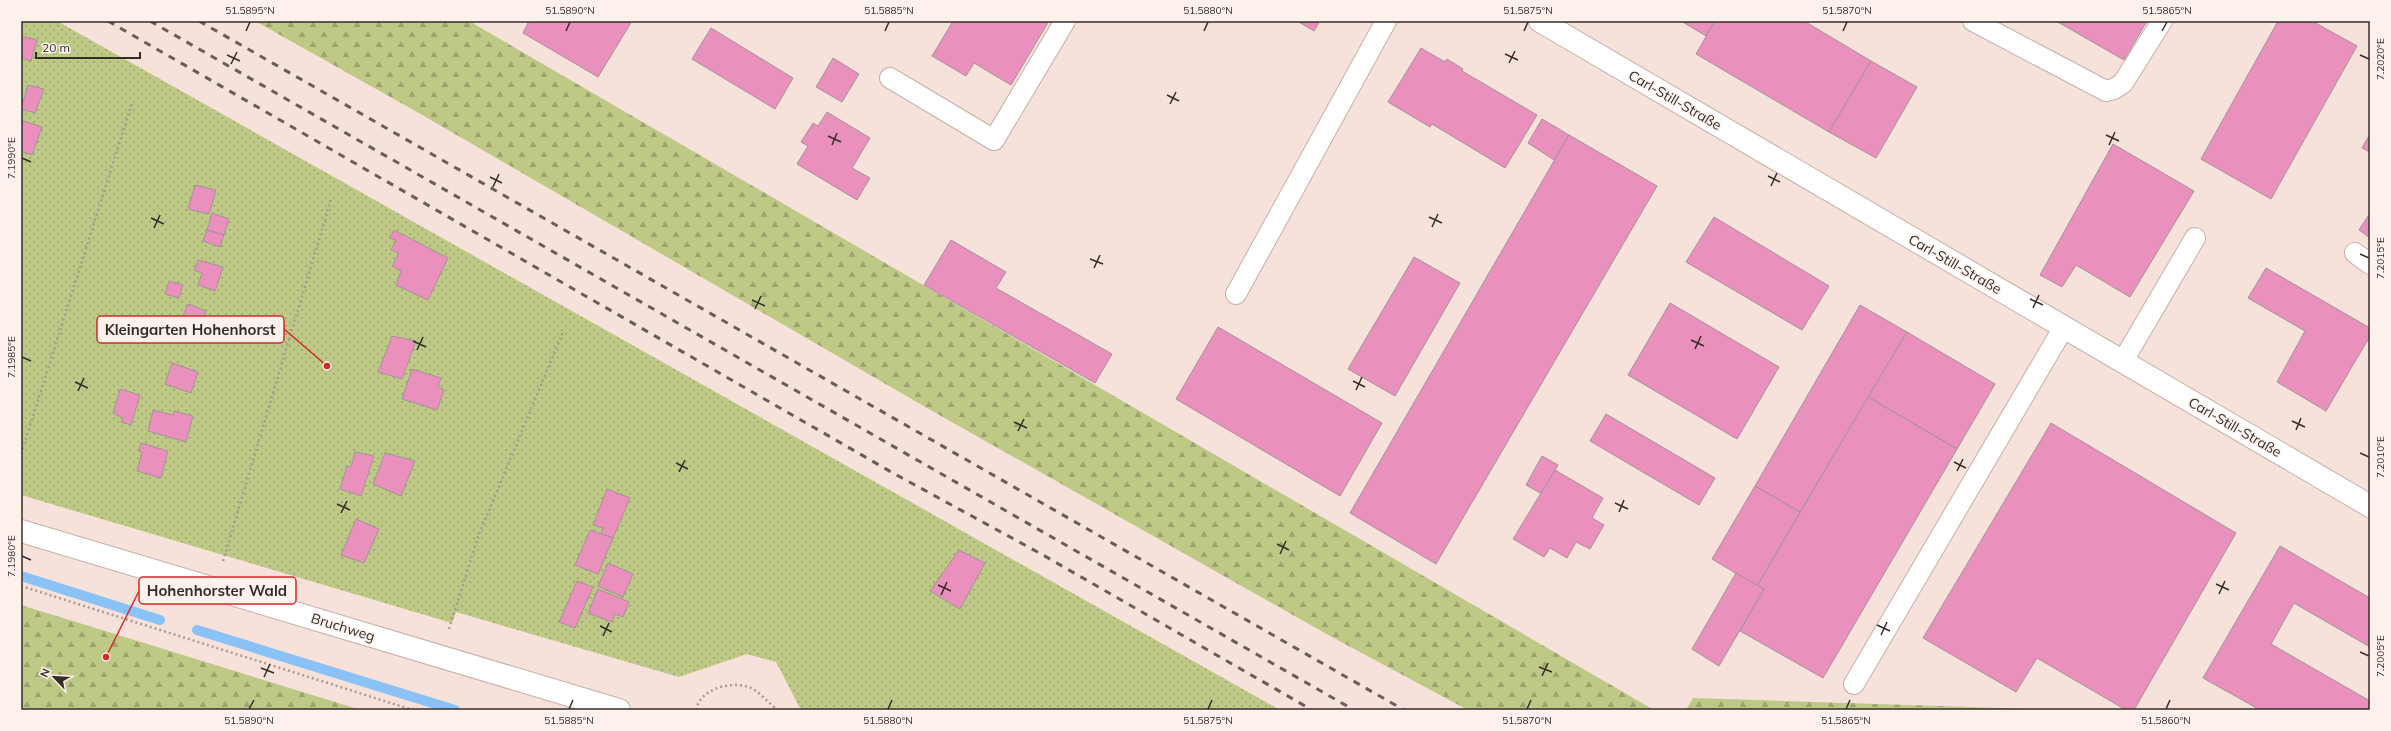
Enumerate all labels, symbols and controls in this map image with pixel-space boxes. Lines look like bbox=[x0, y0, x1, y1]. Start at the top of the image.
text: 51.5895°N bbox=[225, 4, 275, 17]
text: 51.5890°N bbox=[545, 4, 595, 17]
text: 51.5885°N bbox=[864, 4, 914, 17]
text: 51.5880°N bbox=[1183, 4, 1233, 17]
text: 51.5875°N bbox=[1503, 4, 1553, 17]
text: 51.5870°N bbox=[1822, 4, 1872, 17]
text: 51.5865°N bbox=[2142, 4, 2192, 17]
scale bar bbox=[36, 34, 140, 60]
text: 7.2020°E bbox=[2374, 38, 2387, 80]
text: 20 m bbox=[42, 40, 70, 55]
street label: Carl-Still-Straße bbox=[1625, 66, 1725, 134]
text: 7.1990°E bbox=[5, 137, 18, 179]
street label: Carl-Still-Straße bbox=[1905, 230, 2005, 298]
text: 7.2015°E bbox=[2374, 237, 2387, 279]
callout: Kleingarten Hohenhorst bbox=[97, 316, 284, 343]
text: Kleingarten Hohenhorst bbox=[105, 320, 276, 339]
text: 7.1985°E bbox=[5, 336, 18, 378]
street label: Carl-Still-Straße bbox=[2185, 393, 2285, 461]
text: 7.2010°E bbox=[2374, 436, 2387, 478]
text: 7.1980°E bbox=[5, 535, 18, 577]
callout: Hohenhorster Wald bbox=[139, 577, 296, 604]
text: Hohenhorster Wald bbox=[147, 581, 287, 600]
street label: Bruchweg bbox=[309, 609, 377, 645]
text: 7.2005°E bbox=[2374, 635, 2387, 677]
north arrow bbox=[34, 657, 74, 697]
text: N bbox=[37, 666, 53, 679]
text: 51.5890°N bbox=[224, 714, 274, 727]
text: 51.5885°N bbox=[544, 714, 594, 727]
text: 51.5880°N bbox=[863, 714, 913, 727]
text: 51.5875°N bbox=[1183, 714, 1233, 727]
text: 51.5870°N bbox=[1502, 714, 1552, 727]
text: 51.5865°N bbox=[1821, 714, 1871, 727]
text: 51.5860°N bbox=[2141, 714, 2191, 727]

